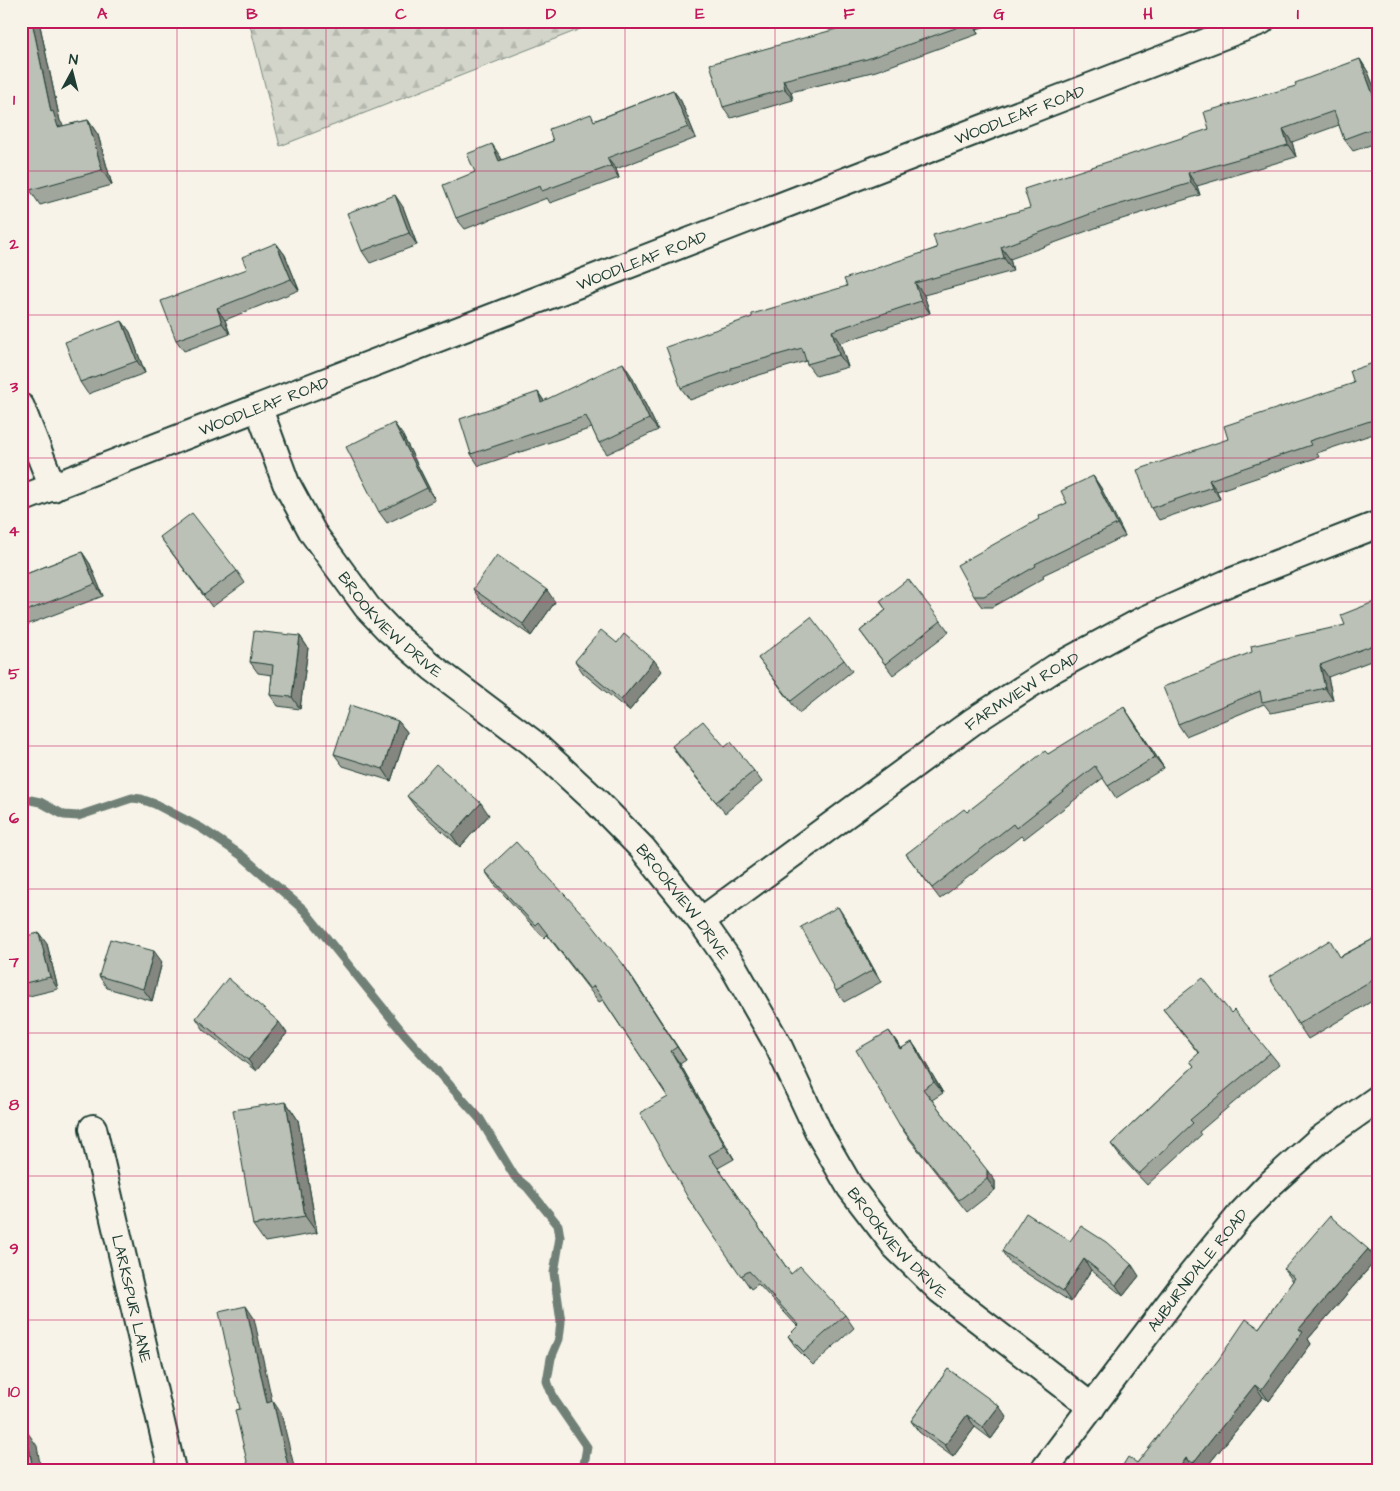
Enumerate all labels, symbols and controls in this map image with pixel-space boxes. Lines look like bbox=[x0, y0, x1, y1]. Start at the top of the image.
text: A bbox=[97, 3, 108, 25]
text: B bbox=[246, 3, 258, 25]
text: C bbox=[395, 3, 407, 25]
text: D bbox=[546, 3, 557, 25]
text: E bbox=[695, 3, 705, 25]
text: F bbox=[843, 3, 855, 25]
text: G bbox=[993, 3, 1005, 25]
text: H bbox=[1143, 3, 1153, 25]
text: I bbox=[1297, 3, 1299, 25]
north arrow bbox=[48, 48, 98, 98]
text: N bbox=[68, 50, 79, 71]
street label: WOODLEAF ROAD bbox=[951, 80, 1088, 150]
text: 1 bbox=[13, 89, 16, 111]
street label: WOODLEAF ROAD bbox=[574, 226, 710, 296]
text: 2 bbox=[8, 233, 19, 255]
street label: WOODLEAF ROAD bbox=[196, 371, 332, 441]
text: 3 bbox=[9, 376, 19, 398]
text: 4 bbox=[9, 520, 20, 542]
street label: BROOKVIEW DRIVE bbox=[333, 567, 447, 683]
street label: FARMVIEW ROAD bbox=[960, 647, 1083, 736]
text: 5 bbox=[8, 663, 20, 685]
text: 6 bbox=[9, 807, 19, 829]
street label: BROOKVIEW DRIVE bbox=[631, 839, 735, 964]
text: 7 bbox=[8, 951, 19, 973]
text: 8 bbox=[9, 1094, 20, 1116]
street label: BROOKVIEW DRIVE bbox=[842, 1183, 952, 1304]
street label: AUBURNDALE ROAD bbox=[1142, 1204, 1253, 1336]
street label: LARKSPUR LANE bbox=[106, 1233, 157, 1365]
text: 9 bbox=[9, 1238, 19, 1260]
text: 10 bbox=[8, 1381, 20, 1403]

